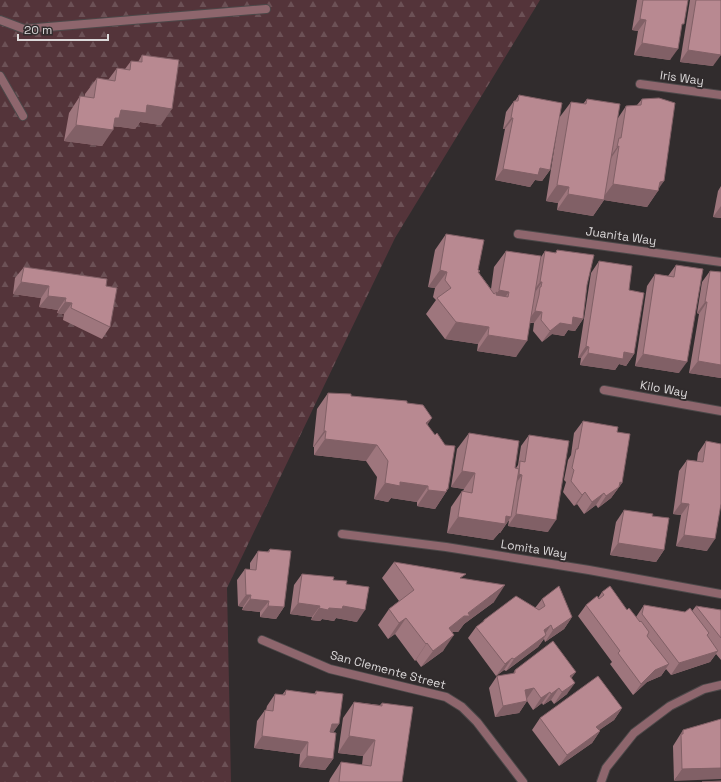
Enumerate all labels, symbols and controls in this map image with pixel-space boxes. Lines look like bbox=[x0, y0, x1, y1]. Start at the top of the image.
scale bar bbox=[18, 16, 108, 42]
text: 20 m bbox=[24, 22, 52, 38]
street label: Iris Way bbox=[659, 67, 705, 89]
street label: Juanita Way bbox=[585, 223, 657, 249]
street label: Kilo Way bbox=[639, 377, 689, 401]
street label: Lomita Way bbox=[500, 536, 568, 562]
street label: San Clemente Street bbox=[328, 647, 448, 693]

